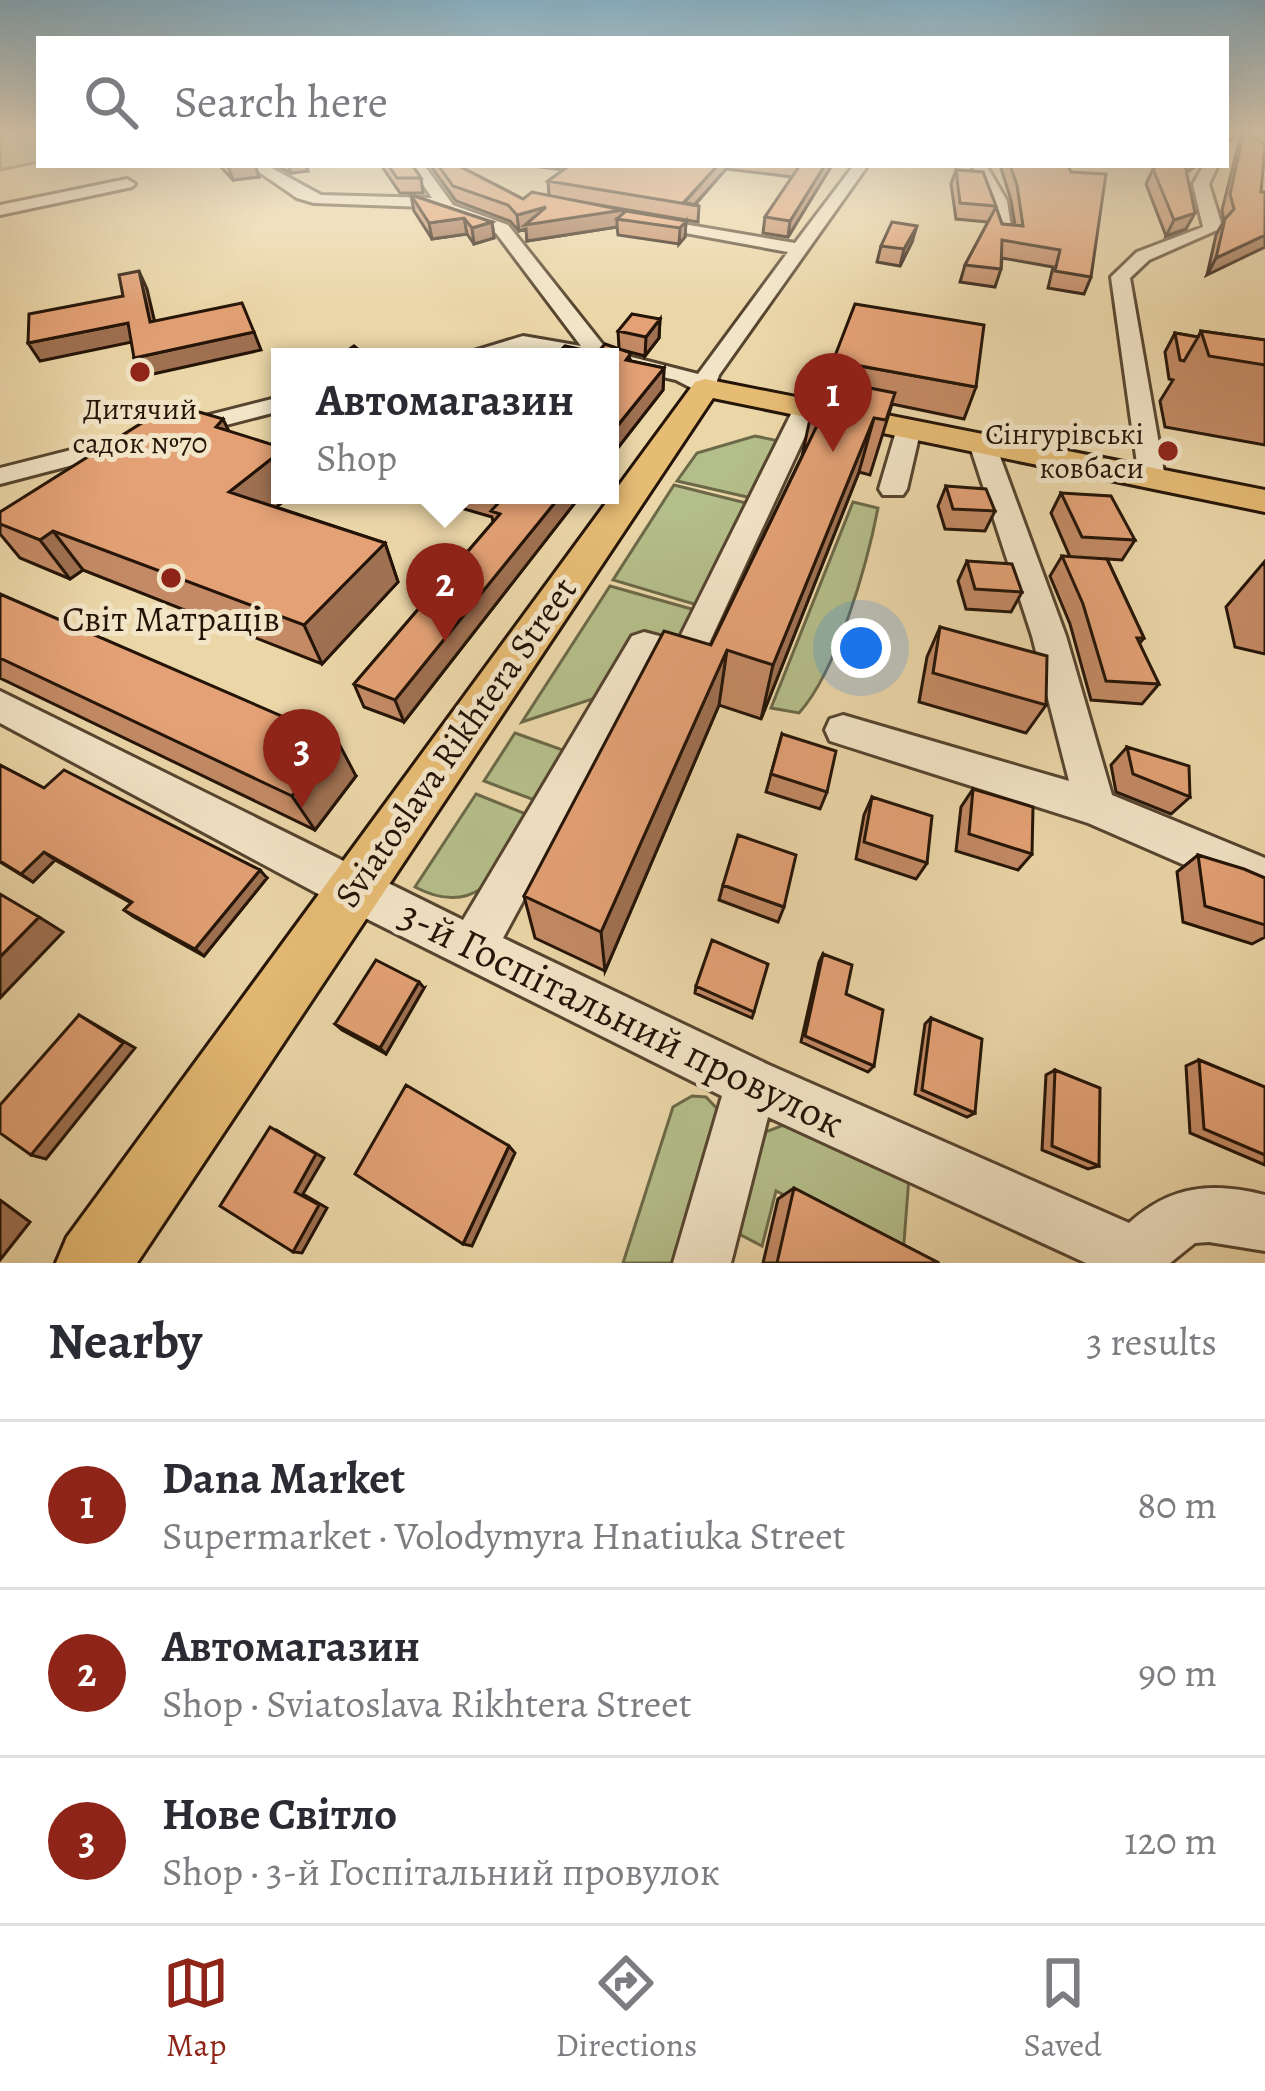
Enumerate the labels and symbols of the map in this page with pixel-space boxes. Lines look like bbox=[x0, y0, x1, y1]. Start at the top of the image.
pin: 1 bbox=[794, 353, 872, 452]
marker: Дитячий садок №70 bbox=[127, 359, 153, 385]
place label: Дитячий садок №70 bbox=[72, 389, 208, 463]
place label: Сінгурівські ковбаси bbox=[985, 414, 1144, 488]
marker: Сінгурівські ковбаси bbox=[1155, 438, 1181, 464]
pin: 2 bbox=[406, 543, 484, 642]
marker: Світ Матраців bbox=[158, 565, 184, 591]
street label: Sviatoslava Rikhtera Street bbox=[322, 567, 588, 917]
place label: Світ Матраців bbox=[62, 594, 280, 643]
your location bbox=[831, 618, 891, 678]
pin: 3 bbox=[263, 709, 341, 808]
street label: 3-й Госпітальний провулок bbox=[390, 885, 854, 1151]

